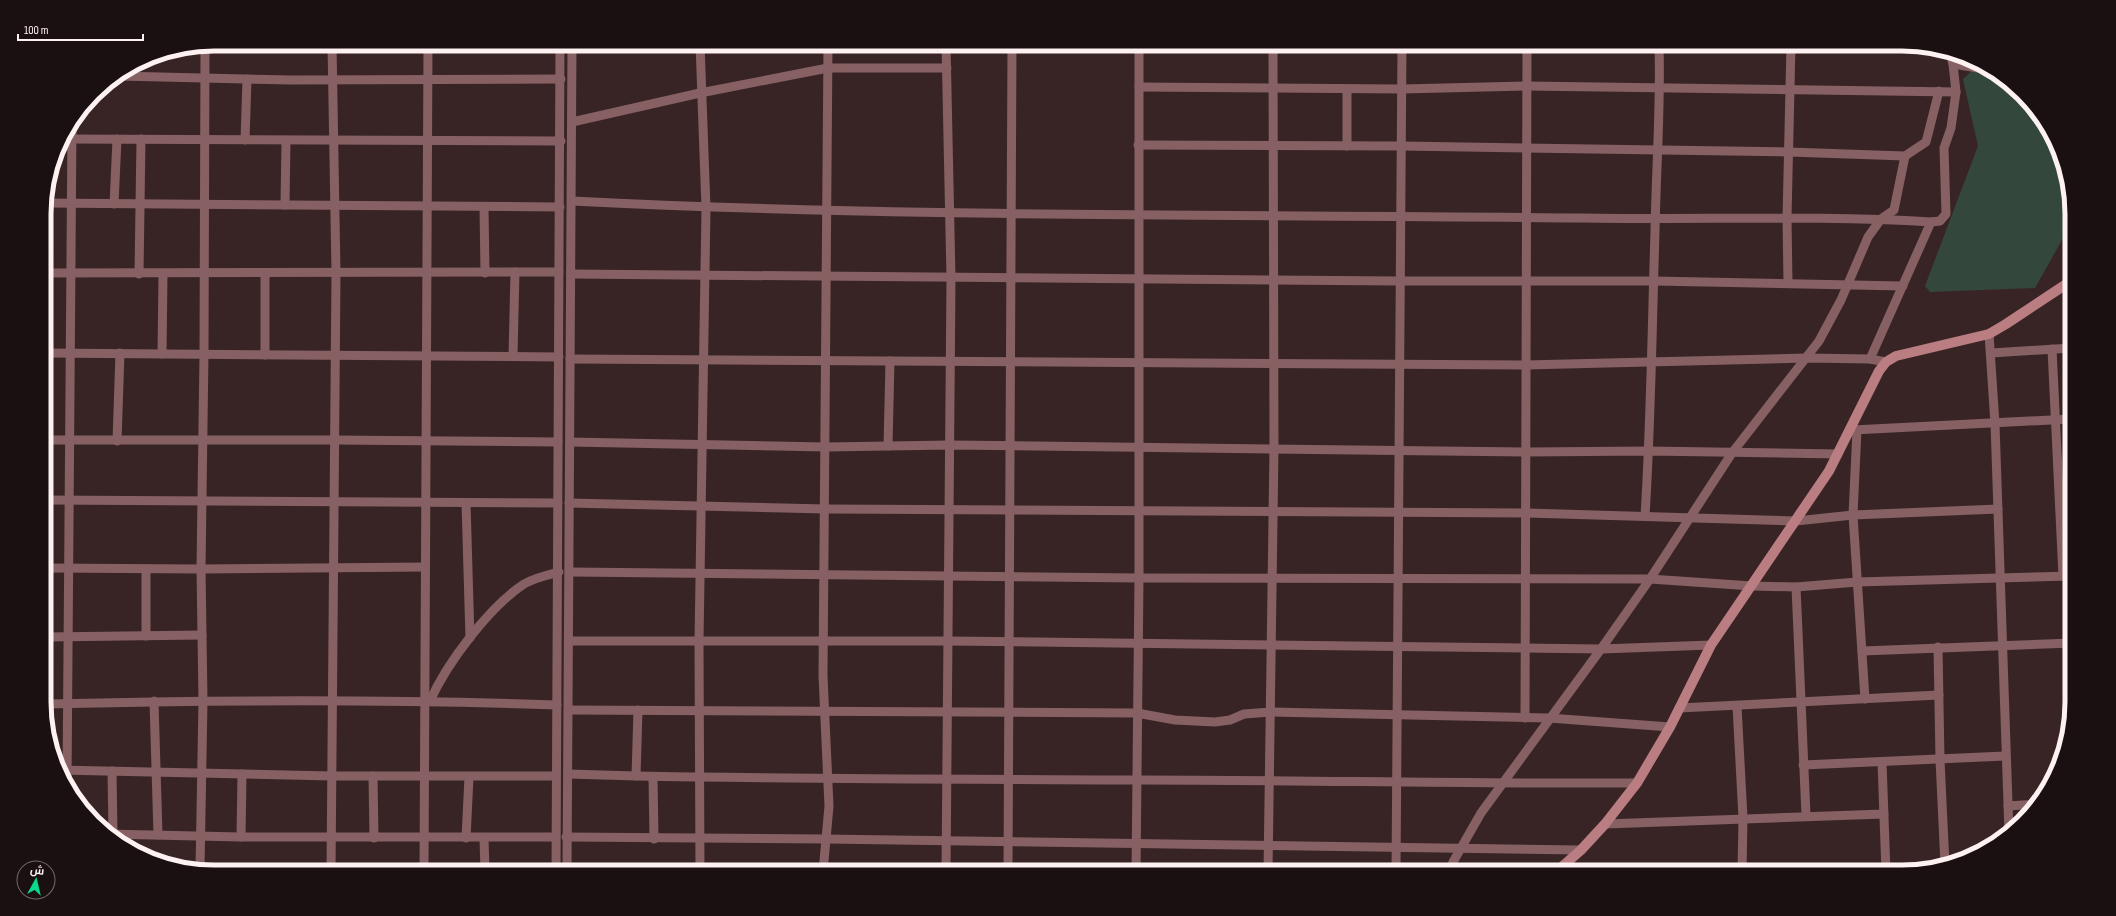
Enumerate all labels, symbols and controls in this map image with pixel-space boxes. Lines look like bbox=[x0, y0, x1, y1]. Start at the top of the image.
scale bar bbox=[18, 16, 143, 42]
text: 100 m bbox=[24, 23, 49, 38]
north arrow bbox=[16, 860, 56, 900]
text: ش bbox=[29, 863, 45, 878]

